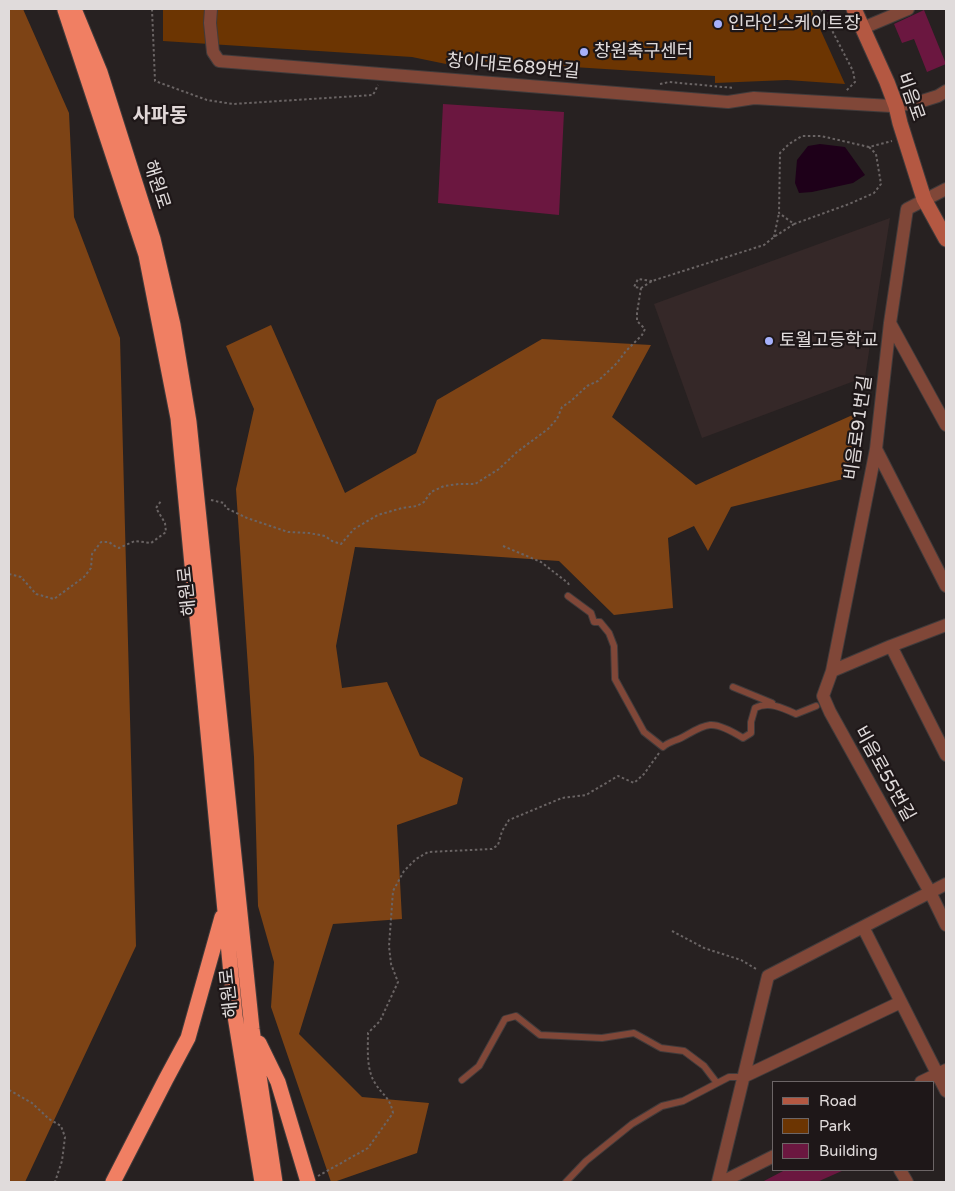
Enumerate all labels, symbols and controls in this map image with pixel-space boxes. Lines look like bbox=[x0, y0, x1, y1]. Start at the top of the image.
place label: 인라인스케이트장 bbox=[728, 13, 860, 35]
marker: 인라인스케이트장 bbox=[712, 18, 724, 30]
place label: 창원축구센터 bbox=[594, 41, 693, 63]
marker: 창원축구센터 bbox=[578, 46, 590, 58]
street label: 창이대로689번길 bbox=[446, 50, 580, 84]
street label: 비음로 bbox=[892, 70, 928, 124]
district label: 사파동 bbox=[132, 105, 188, 129]
street label: 해원로 bbox=[138, 158, 174, 212]
place label: 토월고등학교 bbox=[779, 330, 878, 352]
marker: 토월고등학교 bbox=[763, 335, 775, 347]
street label: 비음로91번길 bbox=[841, 374, 877, 482]
street label: 해원로 bbox=[175, 565, 201, 617]
street label: 비음로55번길 bbox=[849, 723, 919, 825]
street label: 해원로 bbox=[217, 967, 243, 1019]
legend bbox=[772, 1081, 935, 1171]
text: Road bbox=[819, 1092, 857, 1110]
text: Park bbox=[819, 1117, 851, 1135]
text: Building bbox=[819, 1142, 878, 1160]

